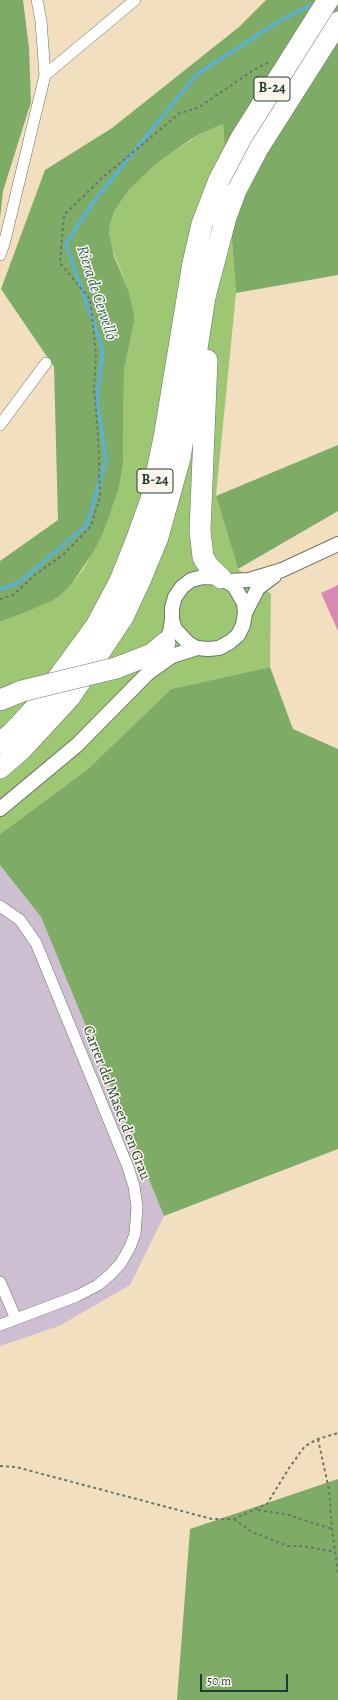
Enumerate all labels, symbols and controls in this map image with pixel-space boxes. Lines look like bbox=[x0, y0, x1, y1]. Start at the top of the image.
road number: B-24 bbox=[254, 77, 290, 101]
water label: Riera de Cervelló bbox=[72, 243, 120, 343]
road number: B-24 bbox=[137, 469, 173, 493]
street label: Carrer del Maset d'en Grau bbox=[78, 1023, 154, 1183]
scale bar bbox=[202, 1666, 290, 1692]
text: 50 m bbox=[207, 1673, 231, 1689]

